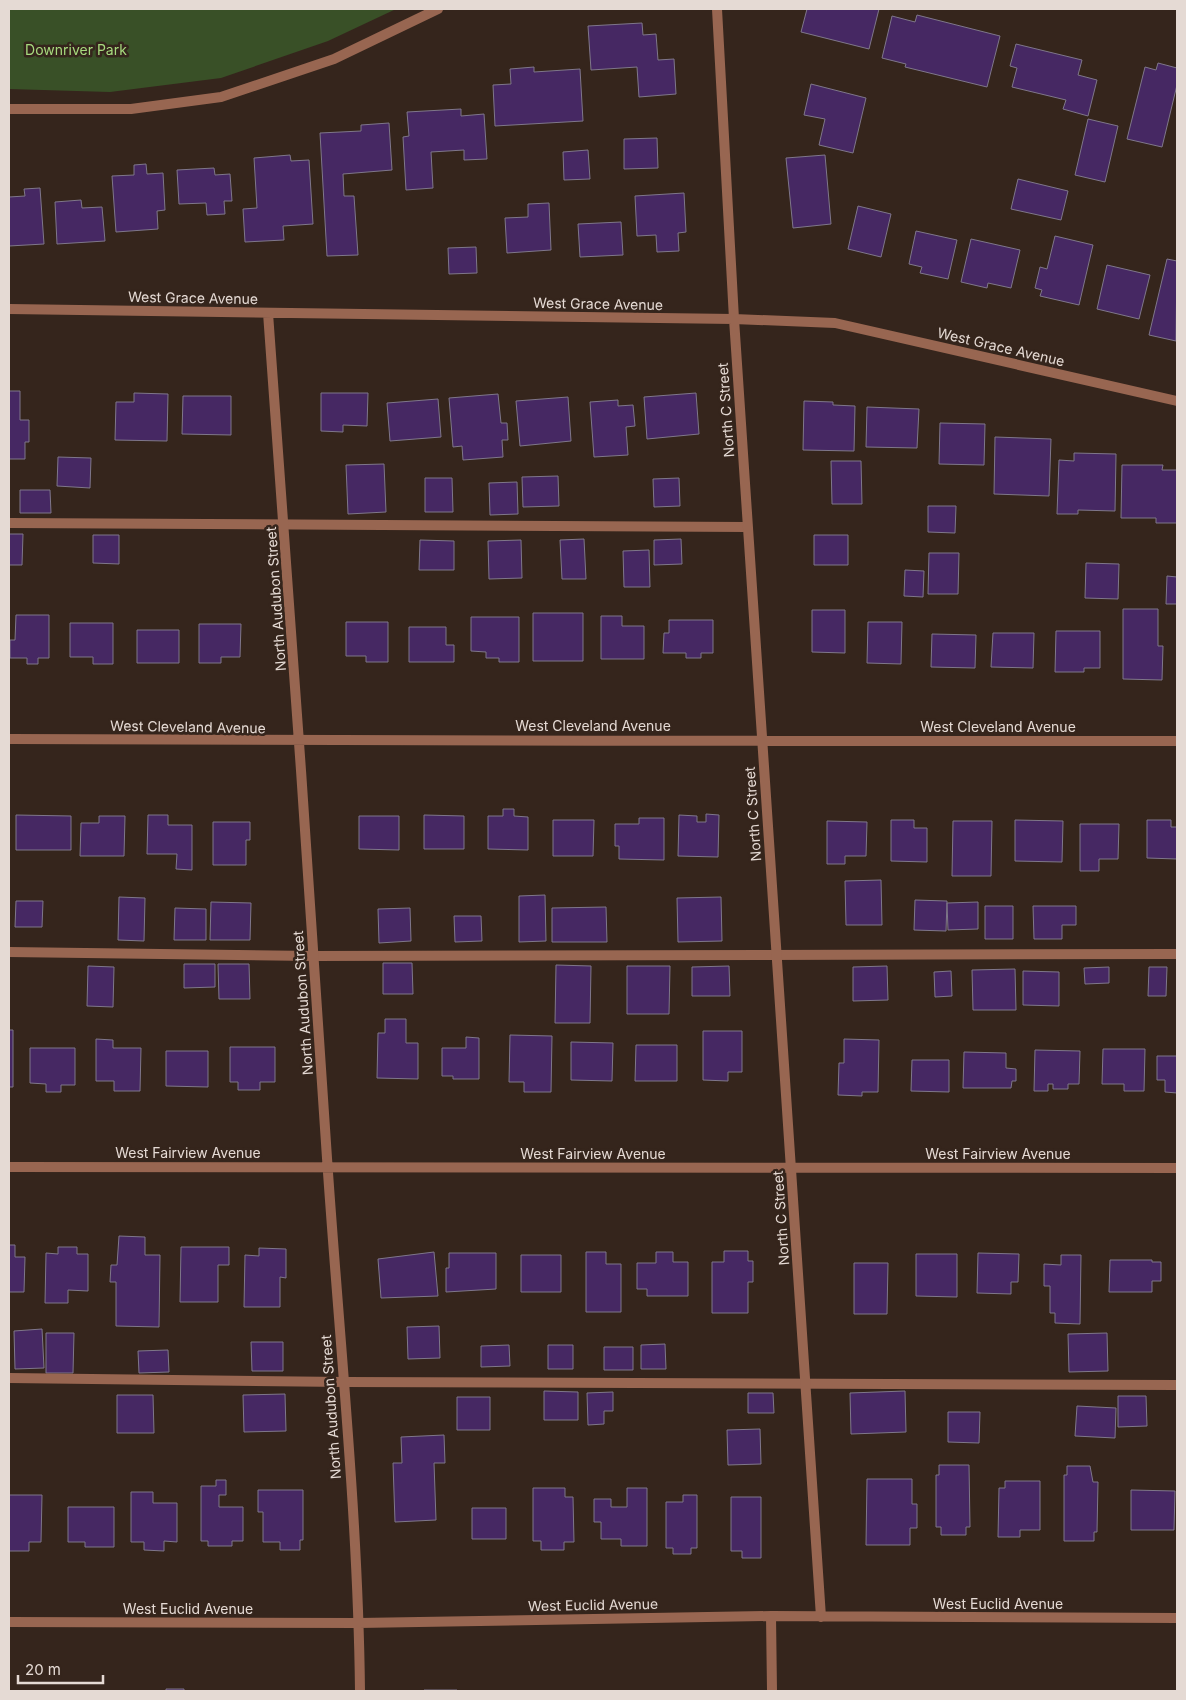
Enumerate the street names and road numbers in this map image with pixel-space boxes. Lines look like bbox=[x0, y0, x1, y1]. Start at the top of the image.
street label: West Grace Avenue bbox=[128, 288, 258, 307]
street label: West Grace Avenue bbox=[533, 294, 663, 313]
street label: West Grace Avenue bbox=[936, 324, 1066, 369]
street label: North C Street bbox=[714, 362, 737, 458]
street label: North Audubon Street bbox=[262, 526, 289, 672]
street label: West Cleveland Avenue bbox=[110, 717, 266, 736]
street label: West Cleveland Avenue bbox=[515, 717, 671, 734]
street label: West Cleveland Avenue bbox=[920, 718, 1076, 735]
street label: North C Street bbox=[741, 766, 764, 862]
street label: North Audubon Street bbox=[289, 930, 316, 1076]
street label: West Fairview Avenue bbox=[115, 1144, 261, 1161]
street label: West Fairview Avenue bbox=[520, 1145, 666, 1162]
street label: West Fairview Avenue bbox=[925, 1145, 1071, 1162]
street label: North C Street bbox=[769, 1170, 792, 1266]
street label: North Audubon Street bbox=[317, 1334, 344, 1480]
street label: West Euclid Avenue bbox=[528, 1595, 658, 1614]
street label: West Euclid Avenue bbox=[933, 1595, 1063, 1612]
street label: West Euclid Avenue bbox=[123, 1600, 253, 1617]

